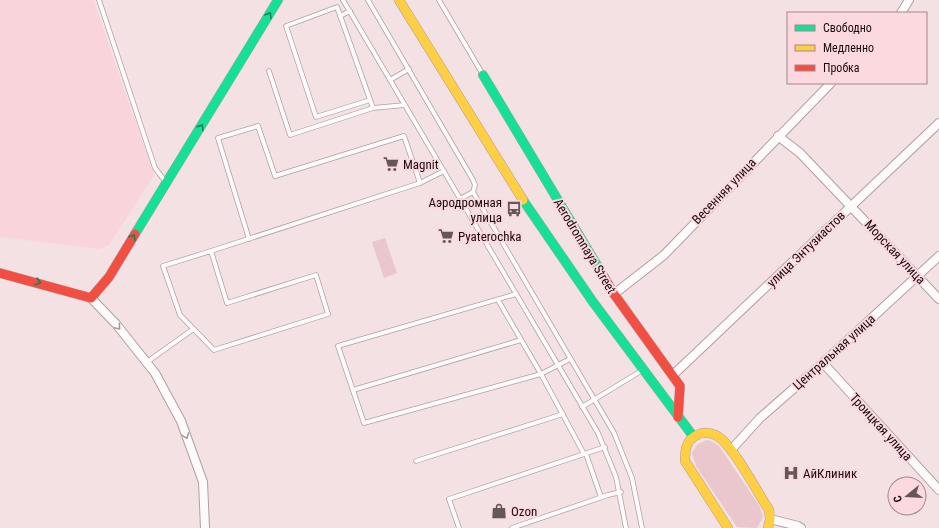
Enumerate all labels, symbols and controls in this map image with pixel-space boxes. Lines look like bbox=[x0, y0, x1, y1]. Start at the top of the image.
one-way arrow bbox=[264, 12, 271, 19]
legend bbox=[787, 12, 927, 84]
text: Свободно bbox=[823, 21, 872, 35]
text: Медленно bbox=[823, 41, 874, 55]
text: Пробка bbox=[823, 61, 860, 75]
one-way arrow bbox=[197, 124, 204, 131]
supermarket icon: Magnit bbox=[382, 155, 400, 173]
street label: Весенняя улица bbox=[689, 155, 759, 227]
place label: Magnit bbox=[403, 157, 439, 172]
place label: Аэродромная улица bbox=[428, 195, 502, 225]
street label: Aerodromnaya Street bbox=[551, 196, 619, 296]
bus stop icon: Аэродромная улица bbox=[505, 200, 523, 218]
street label: улица Энтузиастов bbox=[764, 208, 848, 290]
street label: Морская улица bbox=[862, 217, 928, 287]
supermarket icon: Pyaterochka bbox=[437, 227, 455, 245]
place label: Pyaterochka bbox=[458, 229, 522, 244]
one-way arrow bbox=[128, 234, 136, 241]
one-way arrow bbox=[34, 277, 41, 286]
street label: Центральная улица bbox=[790, 311, 878, 393]
one-way arrow bbox=[114, 322, 121, 329]
street label: Троицкая улица bbox=[847, 390, 915, 464]
one-way arrow bbox=[181, 433, 190, 440]
hospital icon: АйКлиник bbox=[782, 464, 800, 482]
place label: АйКлиник bbox=[803, 466, 858, 481]
north arrow bbox=[887, 476, 927, 516]
text: С bbox=[891, 494, 905, 504]
shop icon: Ozon bbox=[490, 502, 508, 520]
place label: Ozon bbox=[511, 504, 537, 519]

